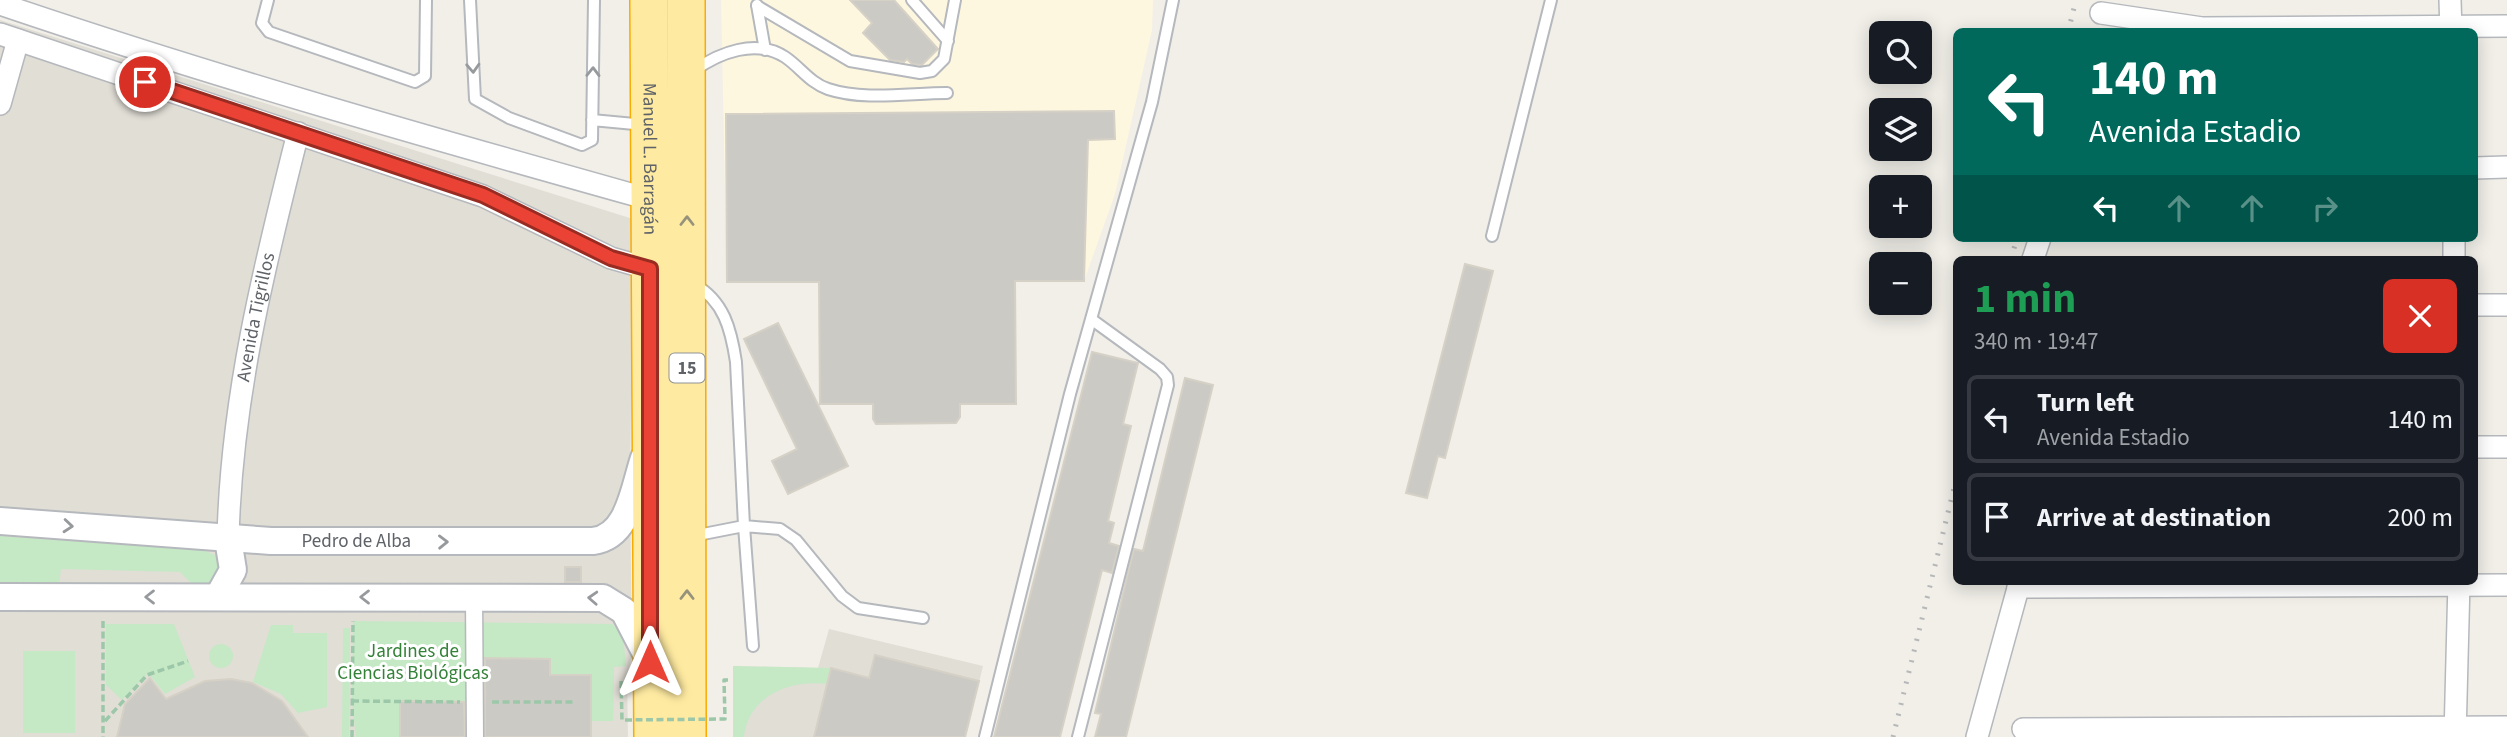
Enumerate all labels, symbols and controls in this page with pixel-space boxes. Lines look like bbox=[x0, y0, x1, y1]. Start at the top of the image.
map controls bbox=[1869, 21, 1932, 315]
button: search bbox=[1869, 21, 1932, 84]
text: 140 m bbox=[2089, 44, 2218, 114]
pin bbox=[115, 52, 175, 112]
icon: left bbox=[1974, 56, 2065, 147]
icon: arrive bbox=[126, 63, 164, 101]
one-way arrow bbox=[465, 63, 480, 74]
one-way arrow bbox=[585, 66, 601, 77]
street label: Manuel L. Barragán bbox=[636, 83, 664, 235]
button: layers bbox=[1869, 98, 1932, 161]
text: Avenida Estadio bbox=[2089, 109, 2301, 155]
button: + bbox=[1869, 175, 1932, 238]
icon: left bbox=[2087, 189, 2125, 227]
icon: ahead bbox=[2160, 189, 2198, 227]
icon: ahead bbox=[2233, 189, 2271, 227]
icon: right bbox=[2306, 189, 2344, 227]
one-way arrow bbox=[679, 215, 695, 226]
street label: Avenida Tigrillos bbox=[230, 250, 282, 384]
button: − bbox=[1869, 252, 1932, 315]
text: 1 min bbox=[1974, 269, 2076, 329]
button: close bbox=[2383, 279, 2457, 353]
text: 340 m · 19:47 bbox=[1974, 325, 2098, 358]
road number: 15 bbox=[670, 354, 704, 382]
text: Turn left bbox=[2037, 384, 2134, 421]
icon: left bbox=[1978, 400, 2016, 438]
text: 140 m bbox=[2387, 401, 2453, 438]
text: Avenida Estadio bbox=[2037, 421, 2190, 454]
icon: arrive bbox=[1978, 498, 2016, 536]
text: Arrive at destination bbox=[2037, 499, 2271, 536]
text: 200 m bbox=[2387, 499, 2453, 536]
one-way arrow bbox=[63, 519, 74, 534]
street label: Pedro de Alba bbox=[301, 528, 411, 555]
one-way arrow bbox=[439, 534, 449, 550]
one-way arrow bbox=[144, 589, 154, 605]
one-way arrow bbox=[360, 589, 370, 605]
one-way arrow bbox=[679, 590, 695, 600]
one-way arrow bbox=[587, 591, 598, 606]
position arrow bbox=[613, 625, 687, 699]
park label: Jardines de Ciencias Biológicas bbox=[337, 638, 489, 687]

